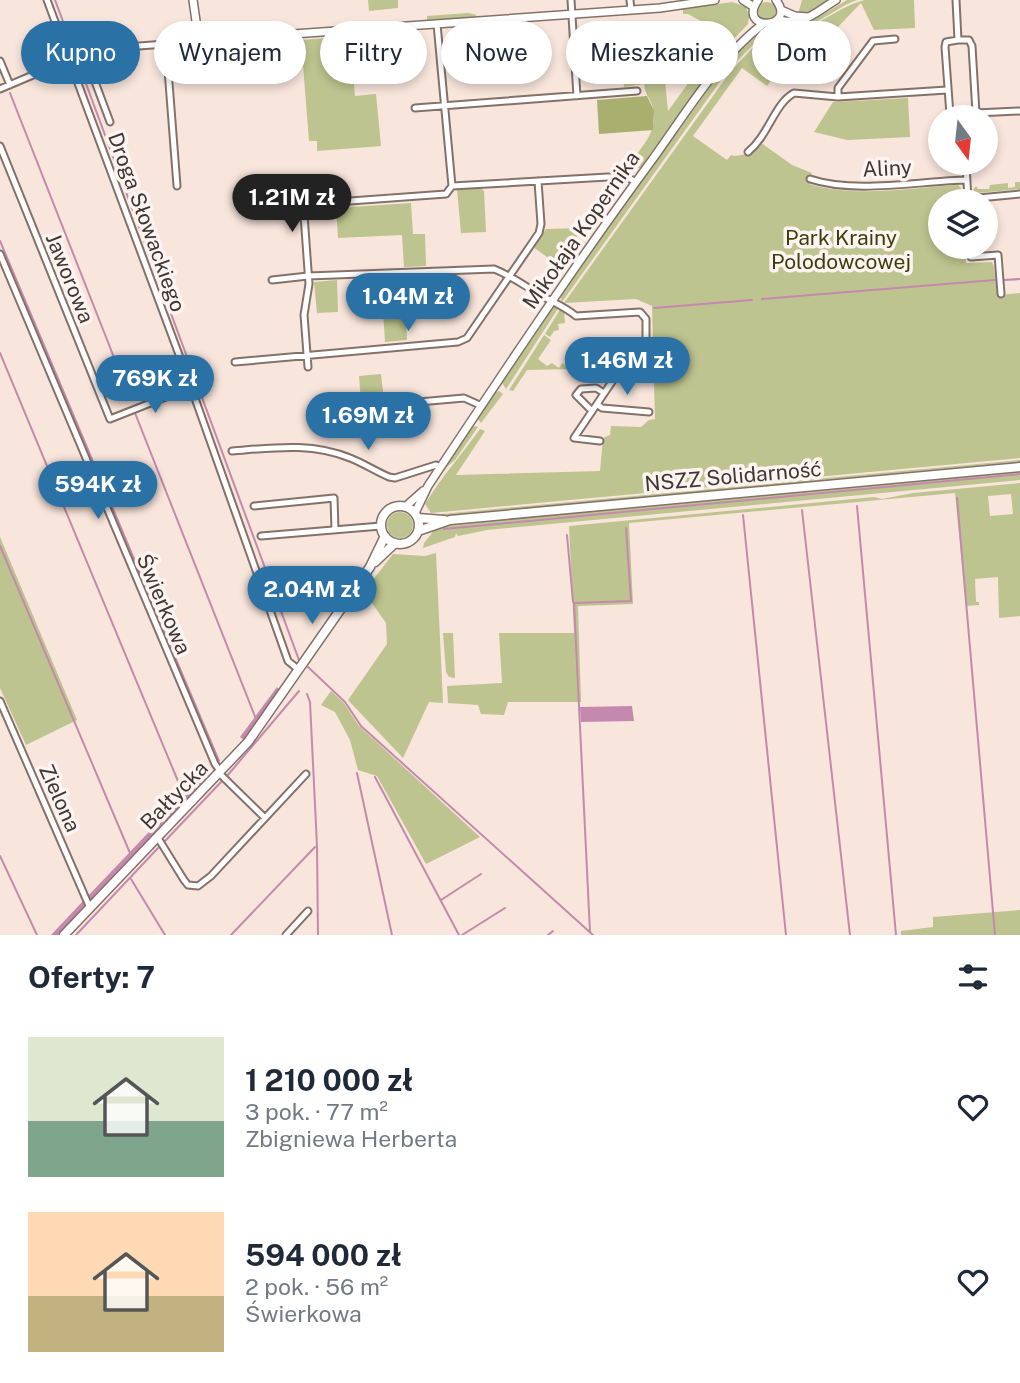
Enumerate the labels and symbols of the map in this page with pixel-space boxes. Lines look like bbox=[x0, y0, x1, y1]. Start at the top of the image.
north arrow bbox=[928, 105, 998, 175]
street label: Droga Słowackiego bbox=[103, 129, 191, 315]
street label: Mikołaja Kopernika bbox=[517, 146, 645, 314]
street label: Aliny bbox=[862, 154, 912, 182]
pin: 1.21M zł bbox=[220, 174, 364, 234]
park label: Park Krainy Polodowcowej bbox=[771, 225, 911, 274]
street label: Jaworowa bbox=[41, 229, 99, 327]
pin: 1.04M zł bbox=[336, 274, 480, 333]
pin: 1.46M zł bbox=[555, 338, 699, 397]
pin: 769K zł bbox=[90, 356, 220, 415]
pin: 1.69M zł bbox=[296, 392, 440, 452]
street label: NSZZ Solidarność bbox=[643, 456, 823, 496]
pin: 594K zł bbox=[33, 462, 163, 521]
street label: Świerkowa bbox=[132, 550, 196, 658]
pin: 2.04M zł bbox=[240, 566, 384, 626]
street label: Bałtycka bbox=[135, 755, 213, 835]
street label: Zielona bbox=[34, 760, 86, 836]

